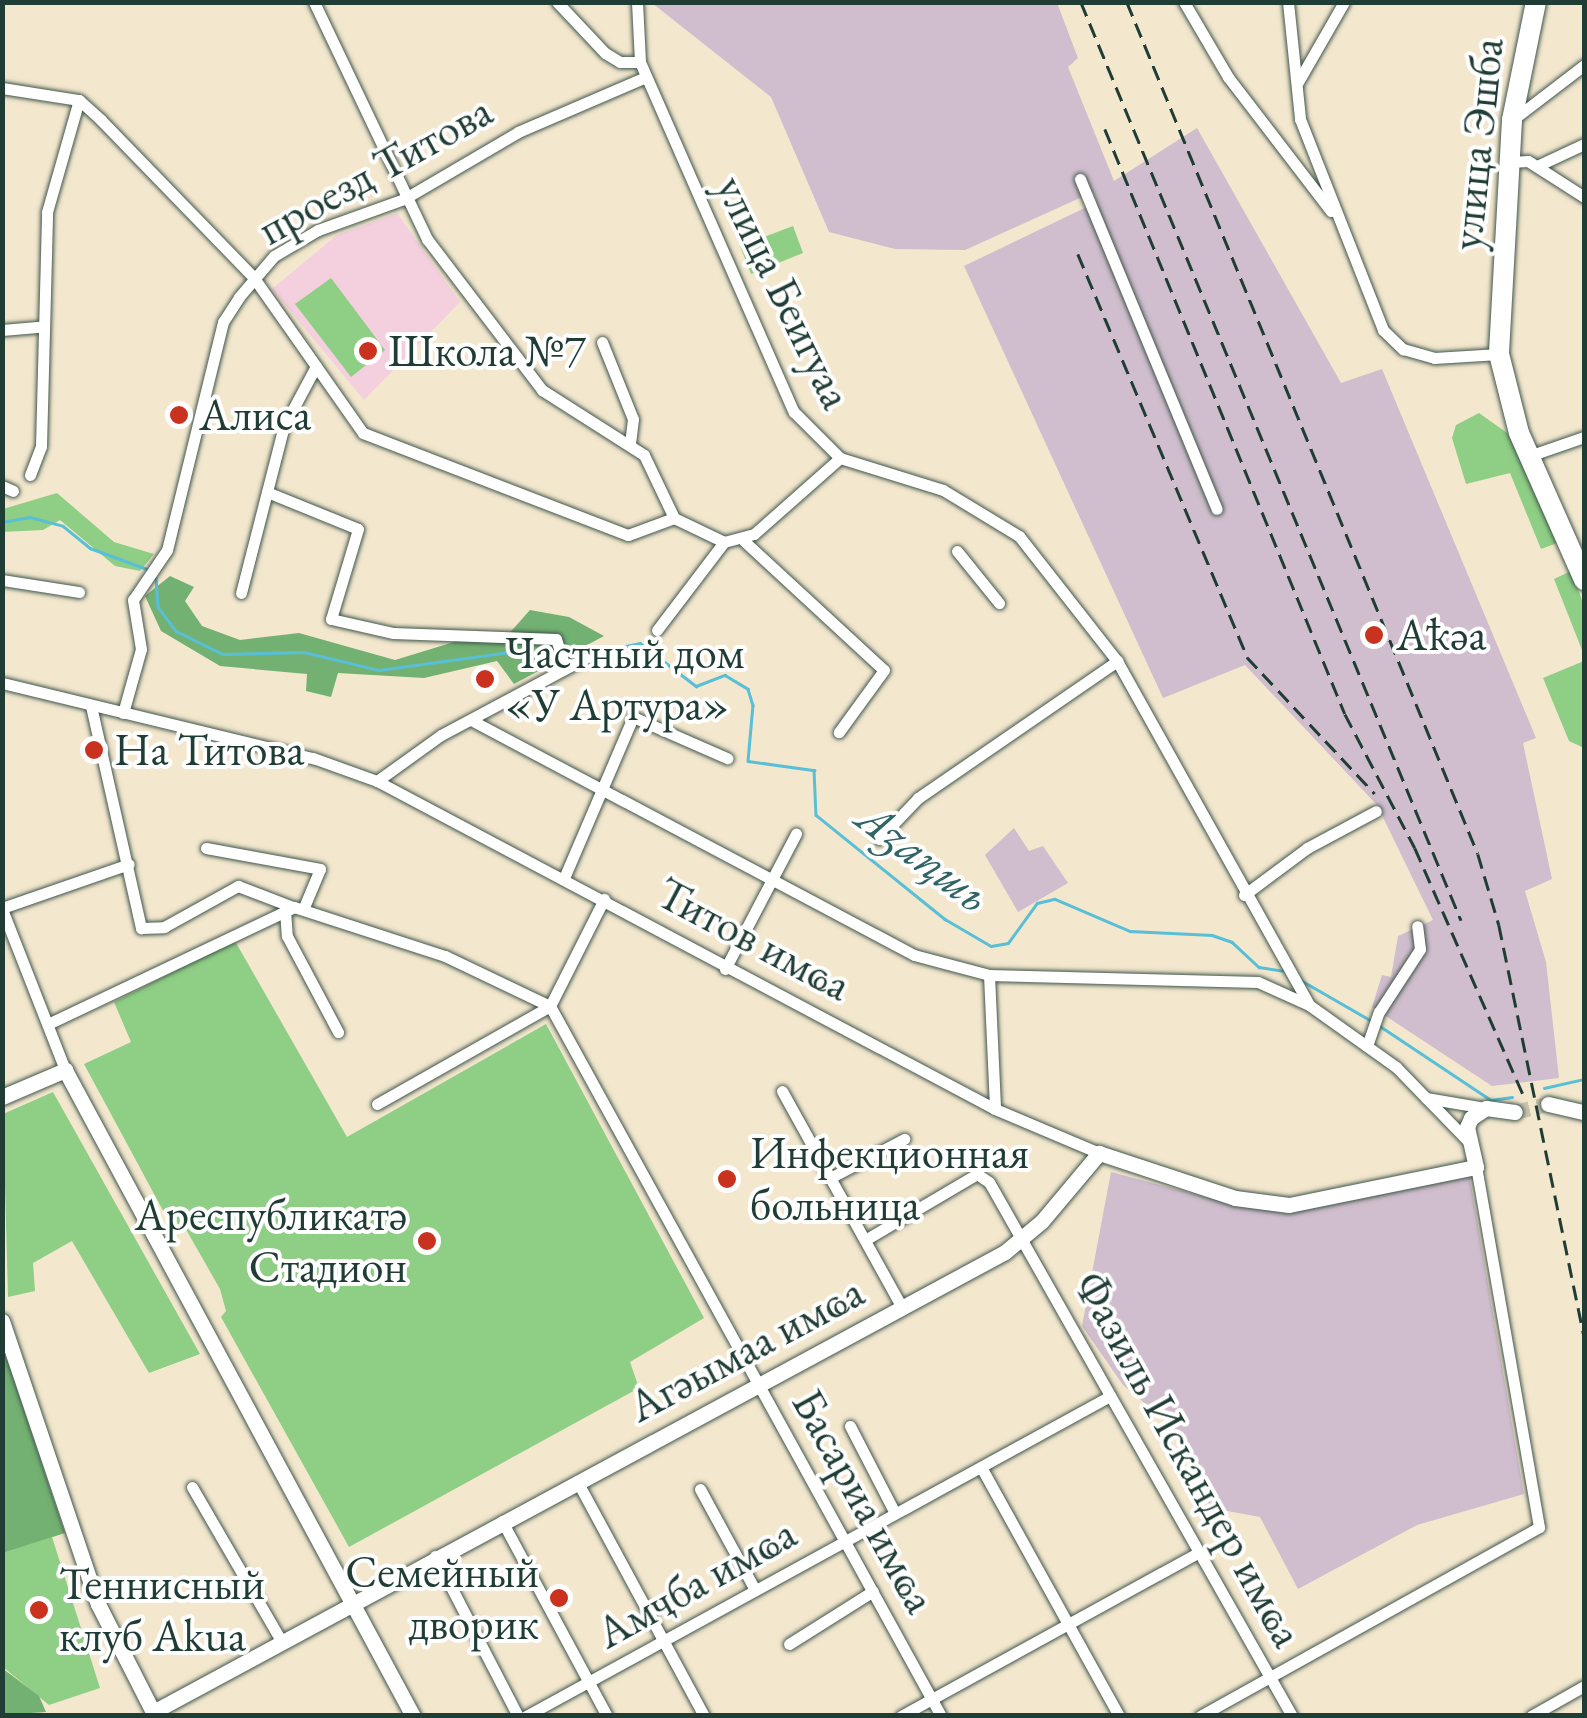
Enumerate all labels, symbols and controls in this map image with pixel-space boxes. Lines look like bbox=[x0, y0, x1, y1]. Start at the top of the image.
street label: улица Эшба bbox=[1439, 35, 1515, 253]
street label: проезд Титова bbox=[249, 84, 501, 256]
street label: улица Беигуаа bbox=[704, 167, 864, 417]
place label: Школа №7 bbox=[388, 324, 586, 378]
marker: Школа №7 bbox=[357, 340, 379, 362]
place label: Алиса bbox=[199, 388, 311, 442]
marker: Алиса bbox=[168, 404, 190, 426]
place label: Аҟəа bbox=[1396, 608, 1486, 662]
marker: Аҟəа bbox=[1361, 622, 1387, 648]
place label: Частный дом «У Артура» bbox=[505, 626, 744, 732]
marker: Частный дом «У Артура» bbox=[474, 668, 496, 690]
place label: На Титова bbox=[114, 723, 305, 777]
marker: На Титова bbox=[83, 739, 105, 761]
water label: Аӡаԥшь bbox=[846, 787, 1002, 925]
street label: Титов имҩа bbox=[648, 866, 860, 1012]
place label: Инфекционная больница bbox=[750, 1126, 1029, 1232]
marker: Инфекционная больница bbox=[714, 1166, 740, 1192]
place label: Ареспубликатә Стадион bbox=[135, 1188, 407, 1294]
marker: Ареспубликатә Стадион bbox=[416, 1230, 438, 1252]
street label: Фазиль Искандер имҩа bbox=[1063, 1262, 1315, 1656]
street label: Агәымаа имҩа bbox=[619, 1264, 873, 1434]
street label: Басариа имҩа bbox=[780, 1380, 948, 1622]
street label: Амҷба имҩа bbox=[587, 1506, 805, 1660]
place label: Семейный дворик bbox=[345, 1545, 539, 1651]
place label: Теннисный клуб Akua bbox=[59, 1557, 265, 1663]
marker: Семейный дворик bbox=[548, 1587, 570, 1609]
marker: Теннисный клуб Akua bbox=[28, 1599, 50, 1621]

